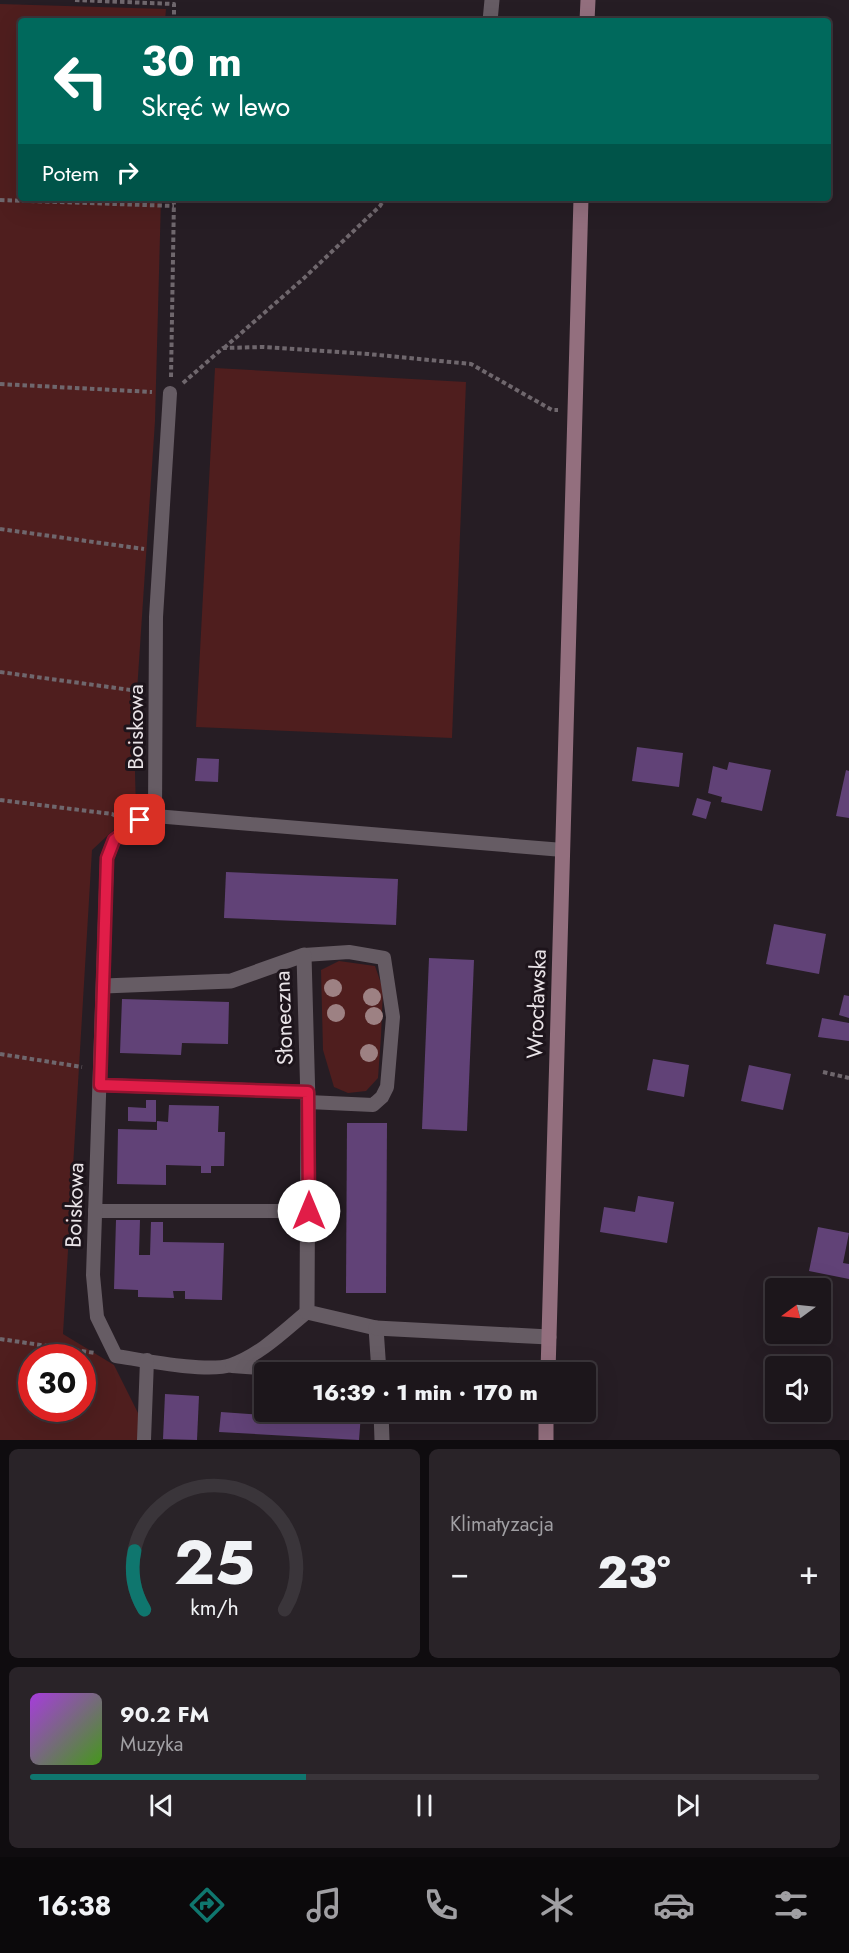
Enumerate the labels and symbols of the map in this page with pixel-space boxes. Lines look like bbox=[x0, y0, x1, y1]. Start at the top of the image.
street label: Boiskowa bbox=[119, 684, 151, 770]
pin bbox=[114, 794, 165, 845]
street label: Wrocławska bbox=[518, 949, 554, 1059]
street label: Słoneczna bbox=[265, 970, 301, 1066]
street label: Boiskowa bbox=[57, 1162, 91, 1248]
position arrow bbox=[277, 1179, 341, 1243]
north arrow bbox=[765, 1278, 831, 1344]
speed limit sign: 30 bbox=[18, 1344, 96, 1422]

